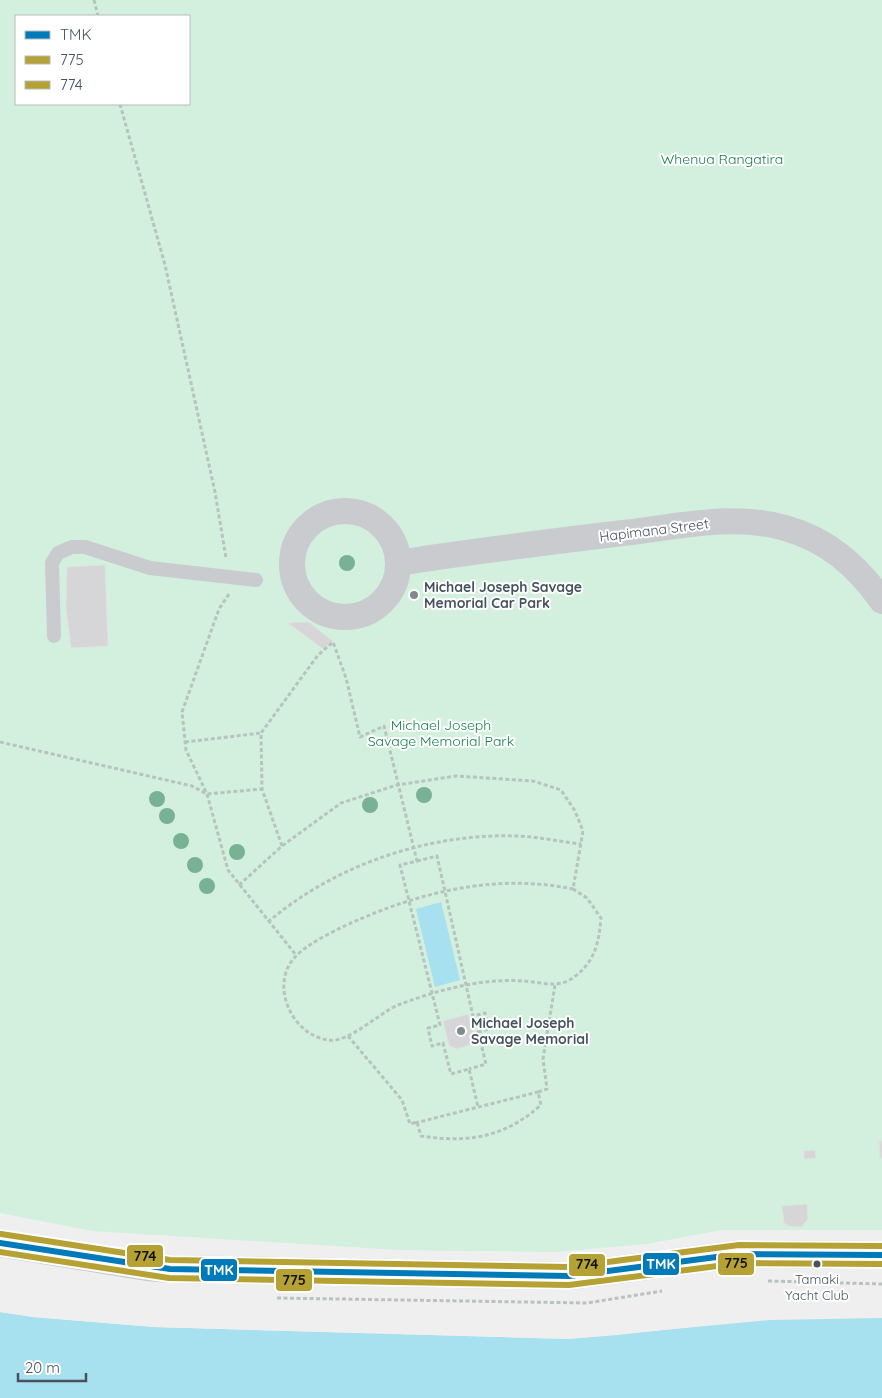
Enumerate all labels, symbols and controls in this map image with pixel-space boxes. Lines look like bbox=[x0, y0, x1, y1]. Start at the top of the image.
legend bbox=[15, 15, 190, 105]
text: TMK bbox=[60, 25, 92, 44]
text: 775 bbox=[60, 50, 84, 69]
text: 774 bbox=[60, 75, 83, 94]
park label: Whenua Rangatira bbox=[661, 150, 783, 168]
street label: Hapimana Street bbox=[598, 514, 710, 546]
place label: Michael Joseph Savage Memorial Car Park bbox=[424, 578, 582, 612]
marker: Michael Joseph Savage Memorial Car Park bbox=[408, 589, 420, 601]
park label: Michael Joseph Savage Memorial Park bbox=[368, 716, 514, 750]
place label: Michael Joseph Savage Memorial bbox=[471, 1014, 589, 1048]
marker: Michael Joseph Savage Memorial bbox=[455, 1025, 467, 1037]
line badge: 774 bbox=[126, 1244, 164, 1268]
text: 774 bbox=[133, 1247, 157, 1265]
line badge: TMK bbox=[642, 1252, 680, 1276]
line badge: 775 bbox=[717, 1252, 755, 1276]
line badge: 774 bbox=[568, 1253, 606, 1277]
text: 775 bbox=[724, 1254, 748, 1272]
text: 774 bbox=[575, 1255, 599, 1273]
text: TMK bbox=[646, 1255, 676, 1273]
line badge: TMK bbox=[200, 1258, 238, 1282]
marker: Tamaki Yacht Club bbox=[812, 1259, 822, 1269]
text: TMK bbox=[204, 1261, 234, 1279]
line badge: 775 bbox=[275, 1268, 313, 1292]
text: 775 bbox=[282, 1271, 306, 1289]
place label: Tamaki Yacht Club bbox=[785, 1271, 849, 1303]
scale bar bbox=[18, 1350, 85, 1382]
text: 20 m bbox=[25, 1358, 60, 1377]

